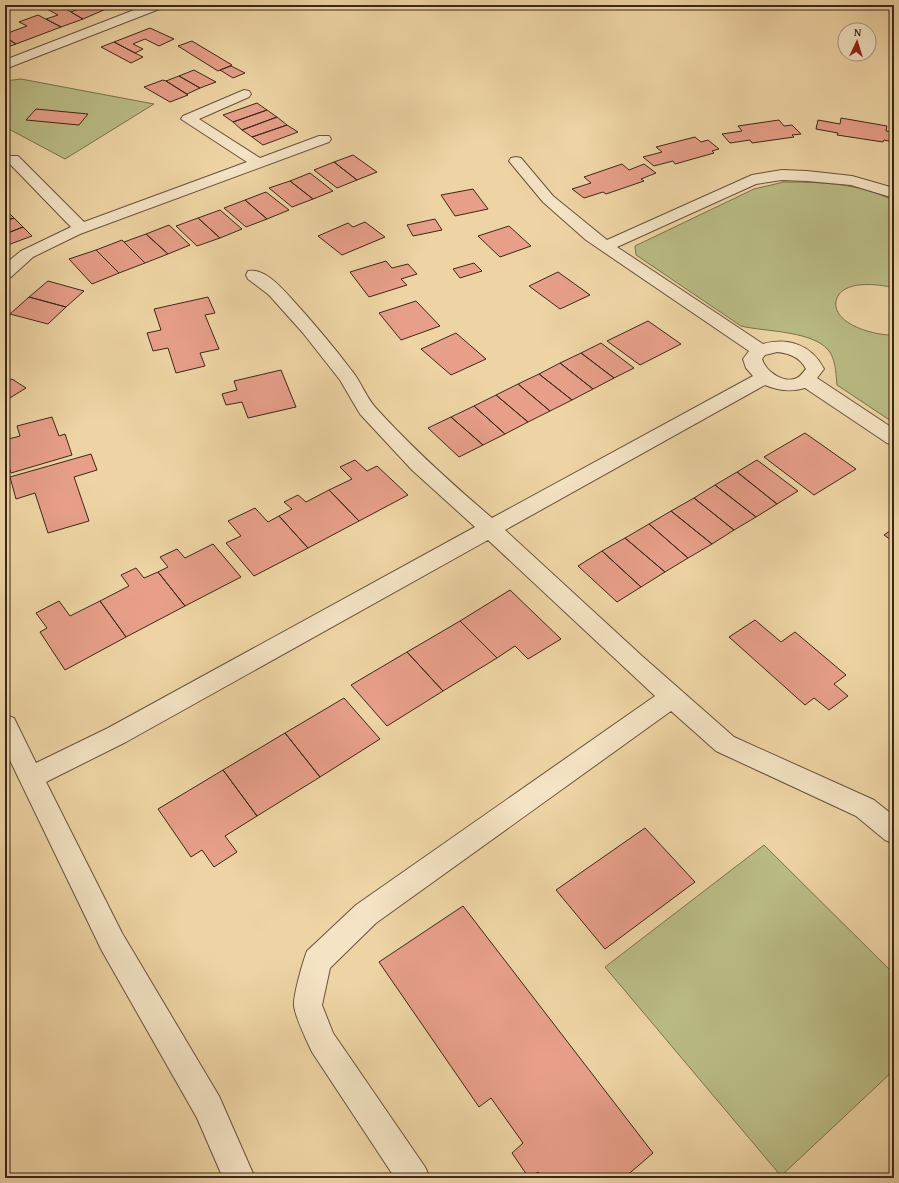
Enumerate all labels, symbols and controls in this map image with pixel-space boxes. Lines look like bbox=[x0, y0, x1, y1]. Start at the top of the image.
north arrow bbox=[837, 22, 877, 62]
text: N bbox=[853, 24, 863, 40]

